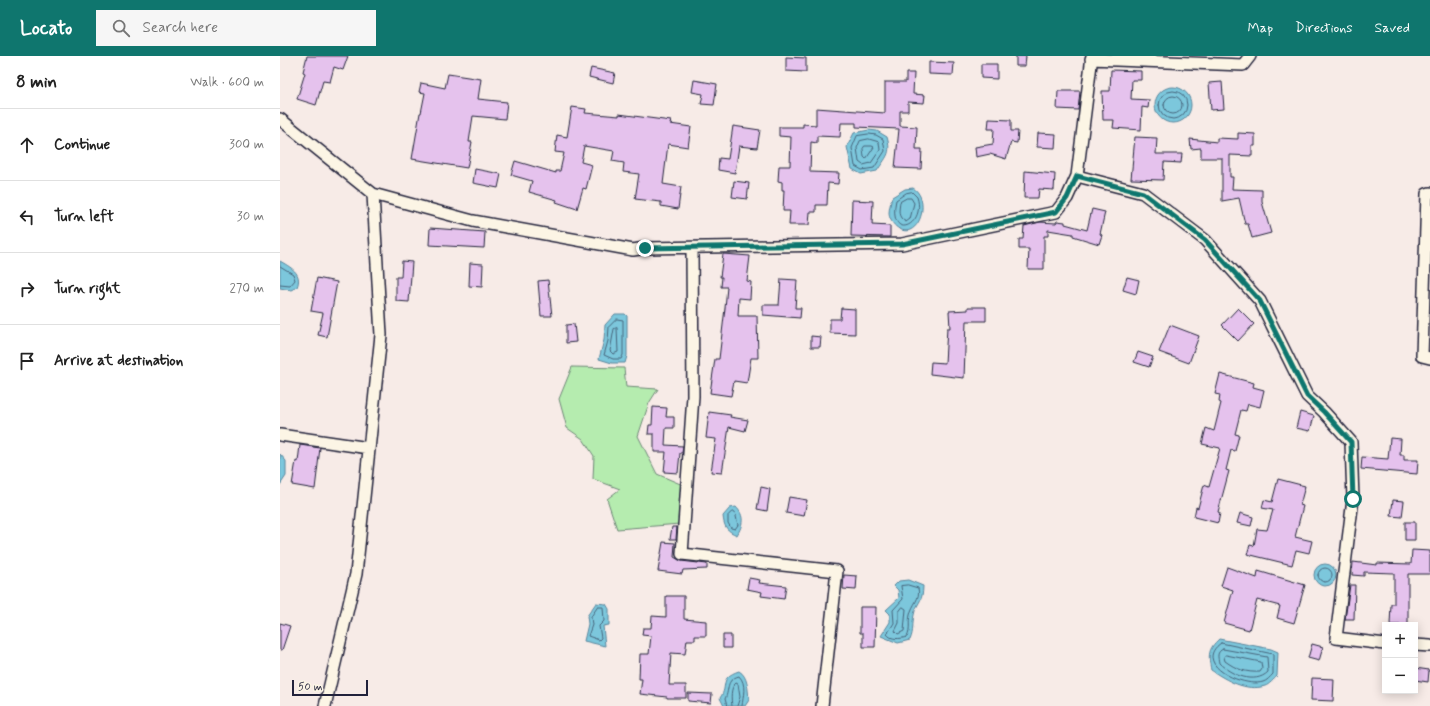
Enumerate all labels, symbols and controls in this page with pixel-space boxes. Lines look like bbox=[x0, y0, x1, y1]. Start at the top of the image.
search box bbox=[96, 10, 376, 46]
text: Locato bbox=[20, 16, 72, 41]
icon: search bbox=[110, 17, 132, 39]
text: Search here bbox=[142, 18, 218, 38]
text: Map bbox=[1247, 19, 1273, 37]
text: Directions bbox=[1295, 19, 1353, 37]
text: Saved bbox=[1375, 19, 1410, 37]
text: 8 min bbox=[16, 71, 57, 93]
text: Walk · 600 m bbox=[190, 74, 264, 91]
icon: ahead bbox=[16, 134, 38, 156]
text: Continue bbox=[54, 135, 110, 155]
text: 300 m bbox=[229, 136, 264, 153]
icon: left bbox=[16, 206, 38, 228]
text: Turn left bbox=[54, 207, 114, 227]
text: 30 m bbox=[237, 208, 264, 225]
route end bbox=[636, 239, 654, 257]
icon: right bbox=[16, 278, 38, 300]
text: Turn right bbox=[54, 279, 121, 299]
text: 270 m bbox=[229, 280, 264, 297]
icon: arrive bbox=[16, 350, 38, 372]
text: Arrive at destination bbox=[54, 351, 183, 371]
route start bbox=[1344, 490, 1362, 508]
map controls bbox=[1382, 622, 1418, 694]
button: + bbox=[1382, 622, 1418, 658]
button: − bbox=[1382, 658, 1418, 694]
scale bar bbox=[292, 678, 368, 697]
text: 50 m bbox=[298, 680, 323, 694]

